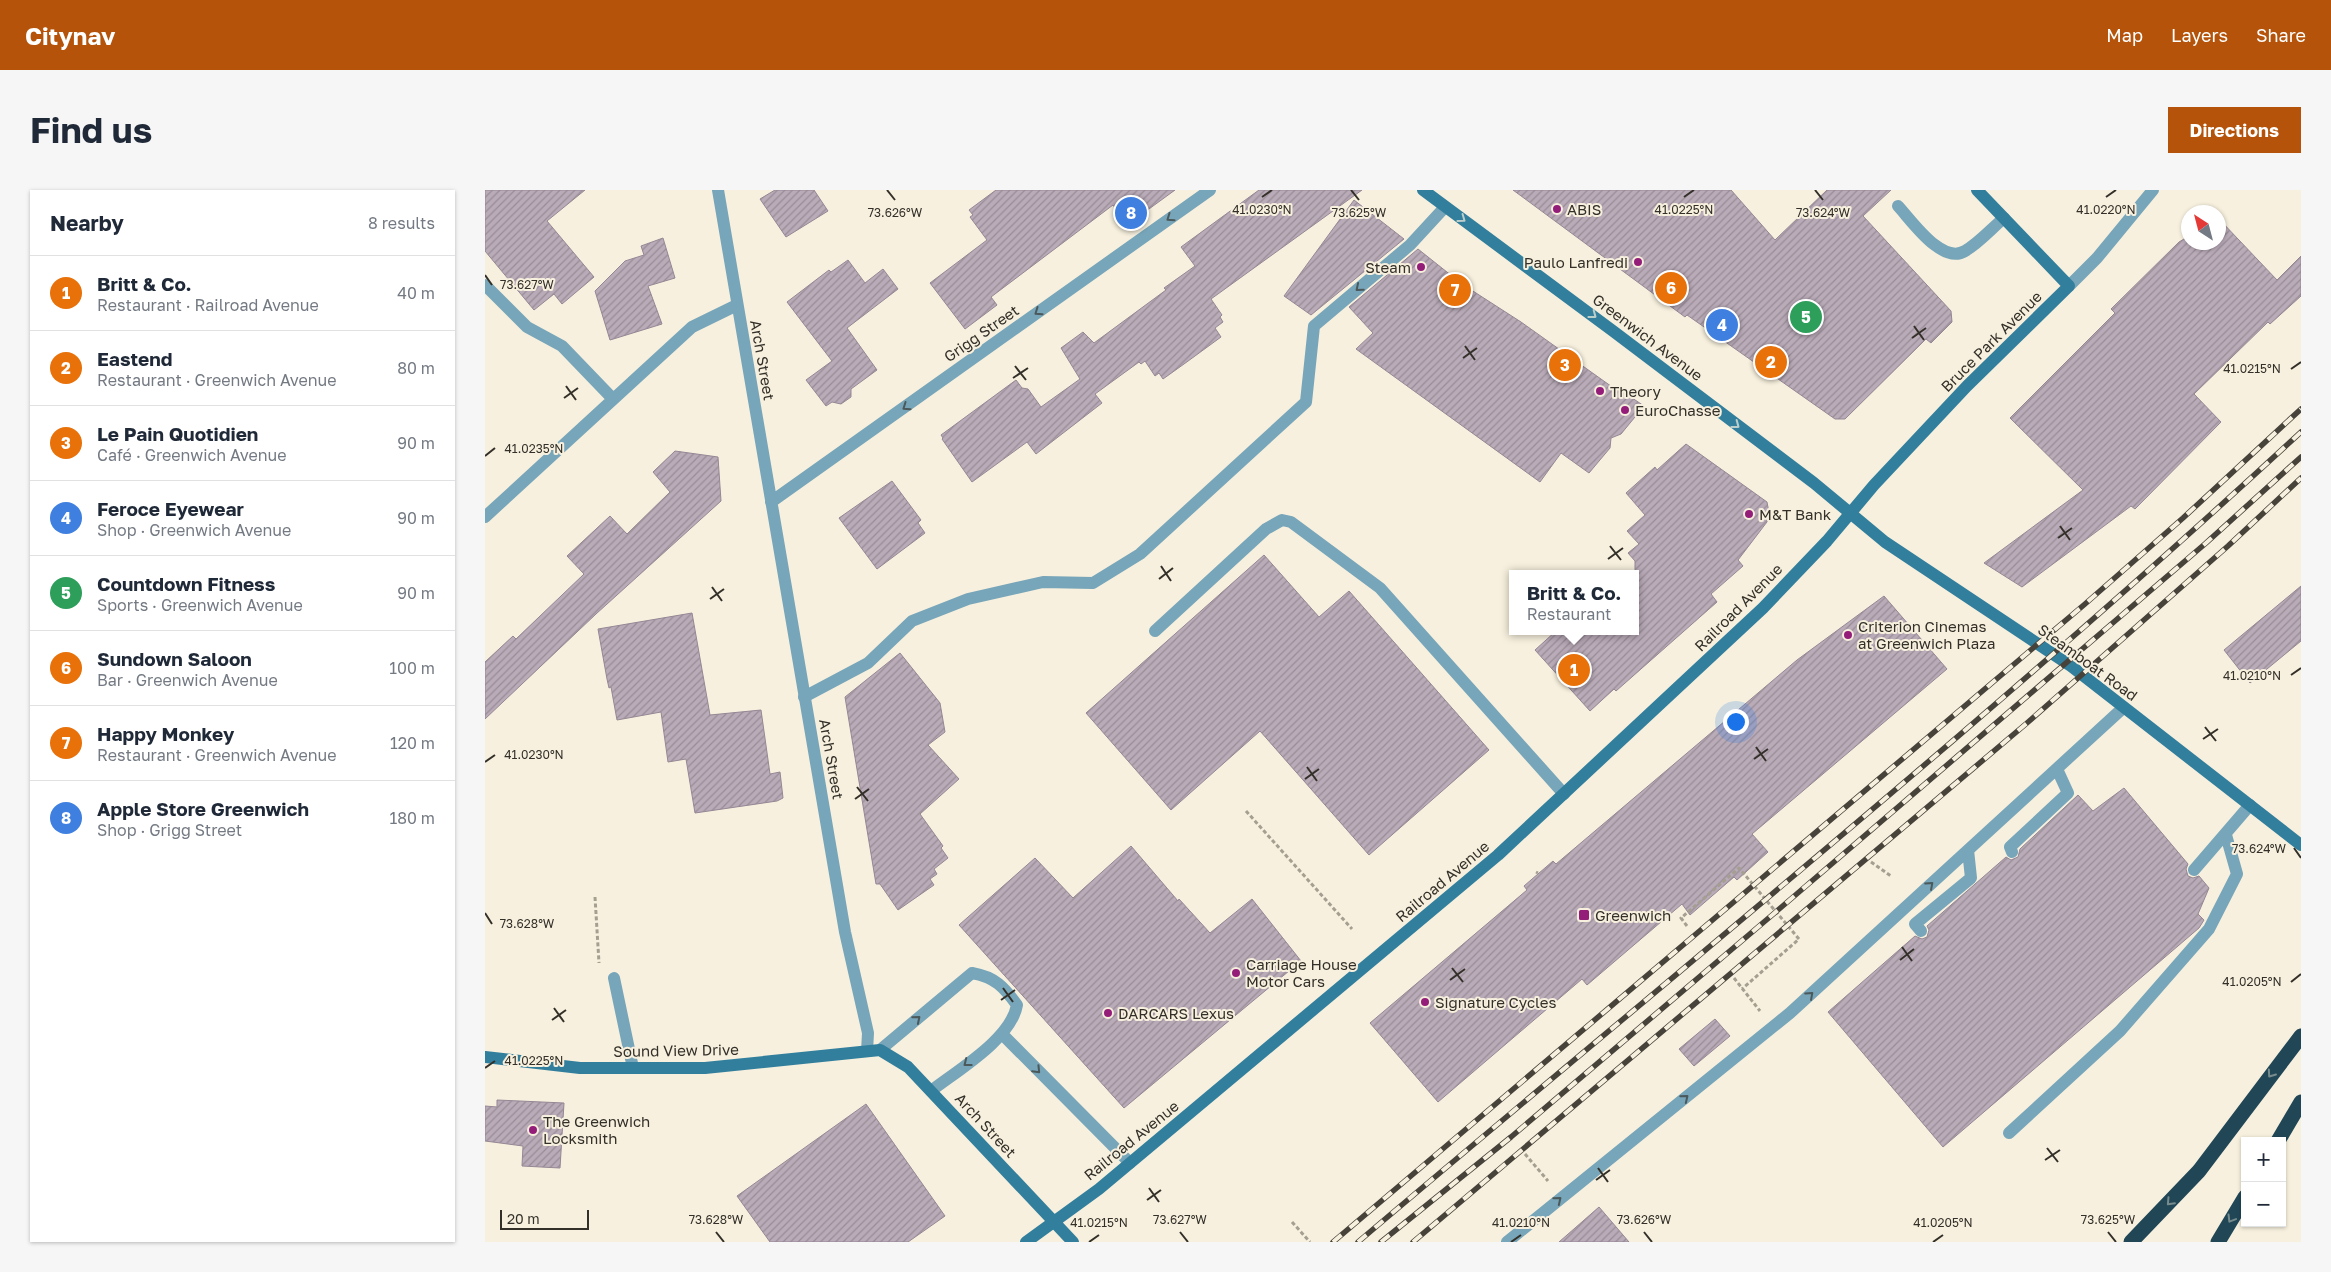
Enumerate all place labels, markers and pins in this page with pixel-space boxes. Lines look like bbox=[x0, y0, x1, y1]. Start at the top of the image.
pin: 8 bbox=[1115, 194, 1147, 232]
place label: ABIS bbox=[1567, 200, 1601, 218]
marker: ABIS bbox=[1551, 203, 1563, 215]
place label: Paulo Lanfredi bbox=[1524, 253, 1628, 271]
marker: Paulo Lanfredi bbox=[1632, 256, 1644, 268]
place label: Steam bbox=[1365, 258, 1411, 276]
marker: Steam bbox=[1415, 261, 1427, 273]
pin: 6 bbox=[1655, 269, 1687, 307]
pin: 7 bbox=[1439, 271, 1471, 309]
pin: 5 bbox=[1790, 298, 1822, 336]
pin: 4 bbox=[1706, 306, 1738, 344]
pin: 2 bbox=[1755, 343, 1787, 381]
pin: 3 bbox=[1549, 346, 1581, 384]
place label: Theory bbox=[1610, 382, 1662, 400]
marker: Theory bbox=[1594, 385, 1606, 397]
place label: EuroChasse bbox=[1635, 401, 1721, 419]
marker: EuroChasse bbox=[1619, 404, 1631, 416]
place label: M&T Bank bbox=[1759, 505, 1832, 523]
marker: M&T Bank bbox=[1743, 508, 1755, 520]
place label: Criterion Cinemas at Greenwich Plaza bbox=[1858, 617, 1995, 652]
marker: Criterion Cinemas at Greenwich Plaza bbox=[1842, 629, 1854, 641]
pin: 1 bbox=[1558, 651, 1590, 689]
place label: Greenwich bbox=[1595, 906, 1671, 924]
marker: Greenwich bbox=[1577, 908, 1591, 922]
place label: Carriage House Motor Cars bbox=[1246, 955, 1357, 990]
marker: Carriage House Motor Cars bbox=[1230, 967, 1242, 979]
place label: Signature Cycles bbox=[1435, 993, 1556, 1011]
marker: Signature Cycles bbox=[1419, 996, 1431, 1008]
place label: DARCARS Lexus bbox=[1118, 1004, 1234, 1022]
marker: DARCARS Lexus bbox=[1102, 1007, 1114, 1019]
place label: The Greenwich Locksmith bbox=[543, 1112, 650, 1147]
marker: The Greenwich Locksmith bbox=[527, 1124, 539, 1136]

